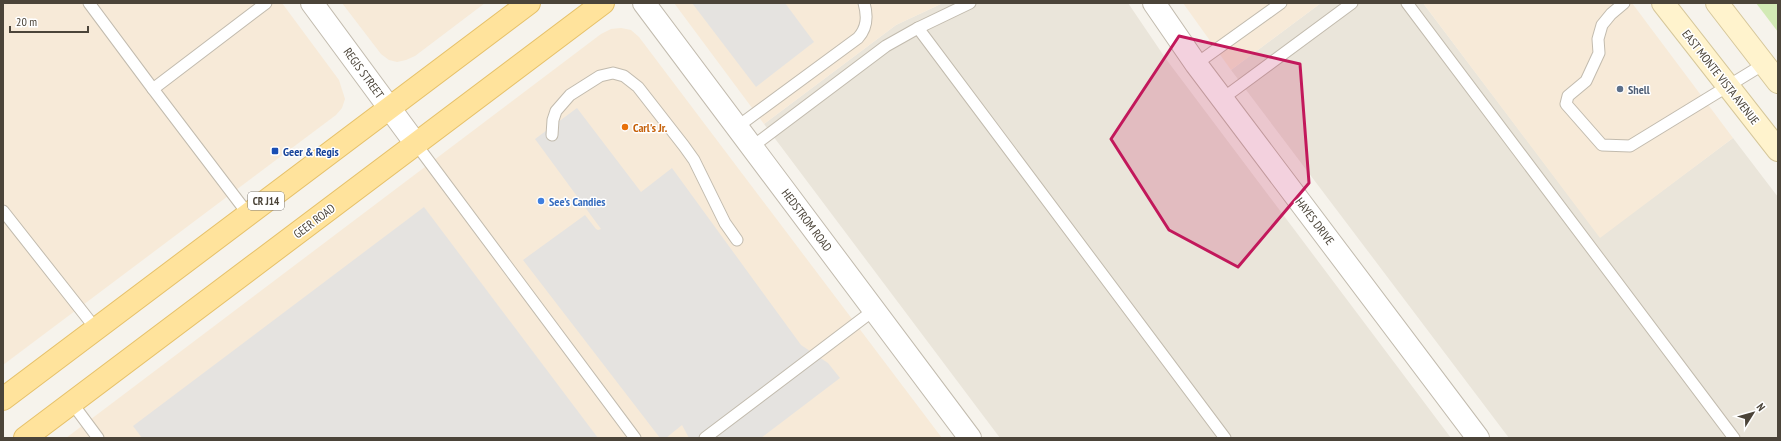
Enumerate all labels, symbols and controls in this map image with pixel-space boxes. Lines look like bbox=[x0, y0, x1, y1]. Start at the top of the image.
scale bar bbox=[10, 8, 88, 34]
text: 20 m bbox=[16, 14, 37, 29]
street label: EAST MONTE VISTA AVENUE bbox=[1679, 27, 1763, 127]
street label: REGIS STREET bbox=[341, 45, 388, 102]
place label: Shell bbox=[1628, 82, 1650, 97]
marker: Shell bbox=[1615, 84, 1625, 94]
place label: Carl's Jr. bbox=[633, 120, 668, 135]
marker: Carl's Jr. bbox=[620, 122, 630, 132]
place label: Geer & Regis bbox=[283, 144, 339, 159]
marker: Geer & Regis bbox=[270, 146, 280, 156]
street label: HEDSTROM ROAD bbox=[779, 186, 835, 254]
road number: CR J14 bbox=[248, 192, 284, 210]
place label: See's Candies bbox=[549, 194, 606, 209]
street label: HAYES DRIVE bbox=[1292, 194, 1338, 248]
marker: See's Candies bbox=[536, 196, 546, 206]
street label: GEER ROAD bbox=[290, 200, 338, 242]
north arrow bbox=[1733, 393, 1773, 433]
text: N bbox=[1754, 400, 1768, 414]

